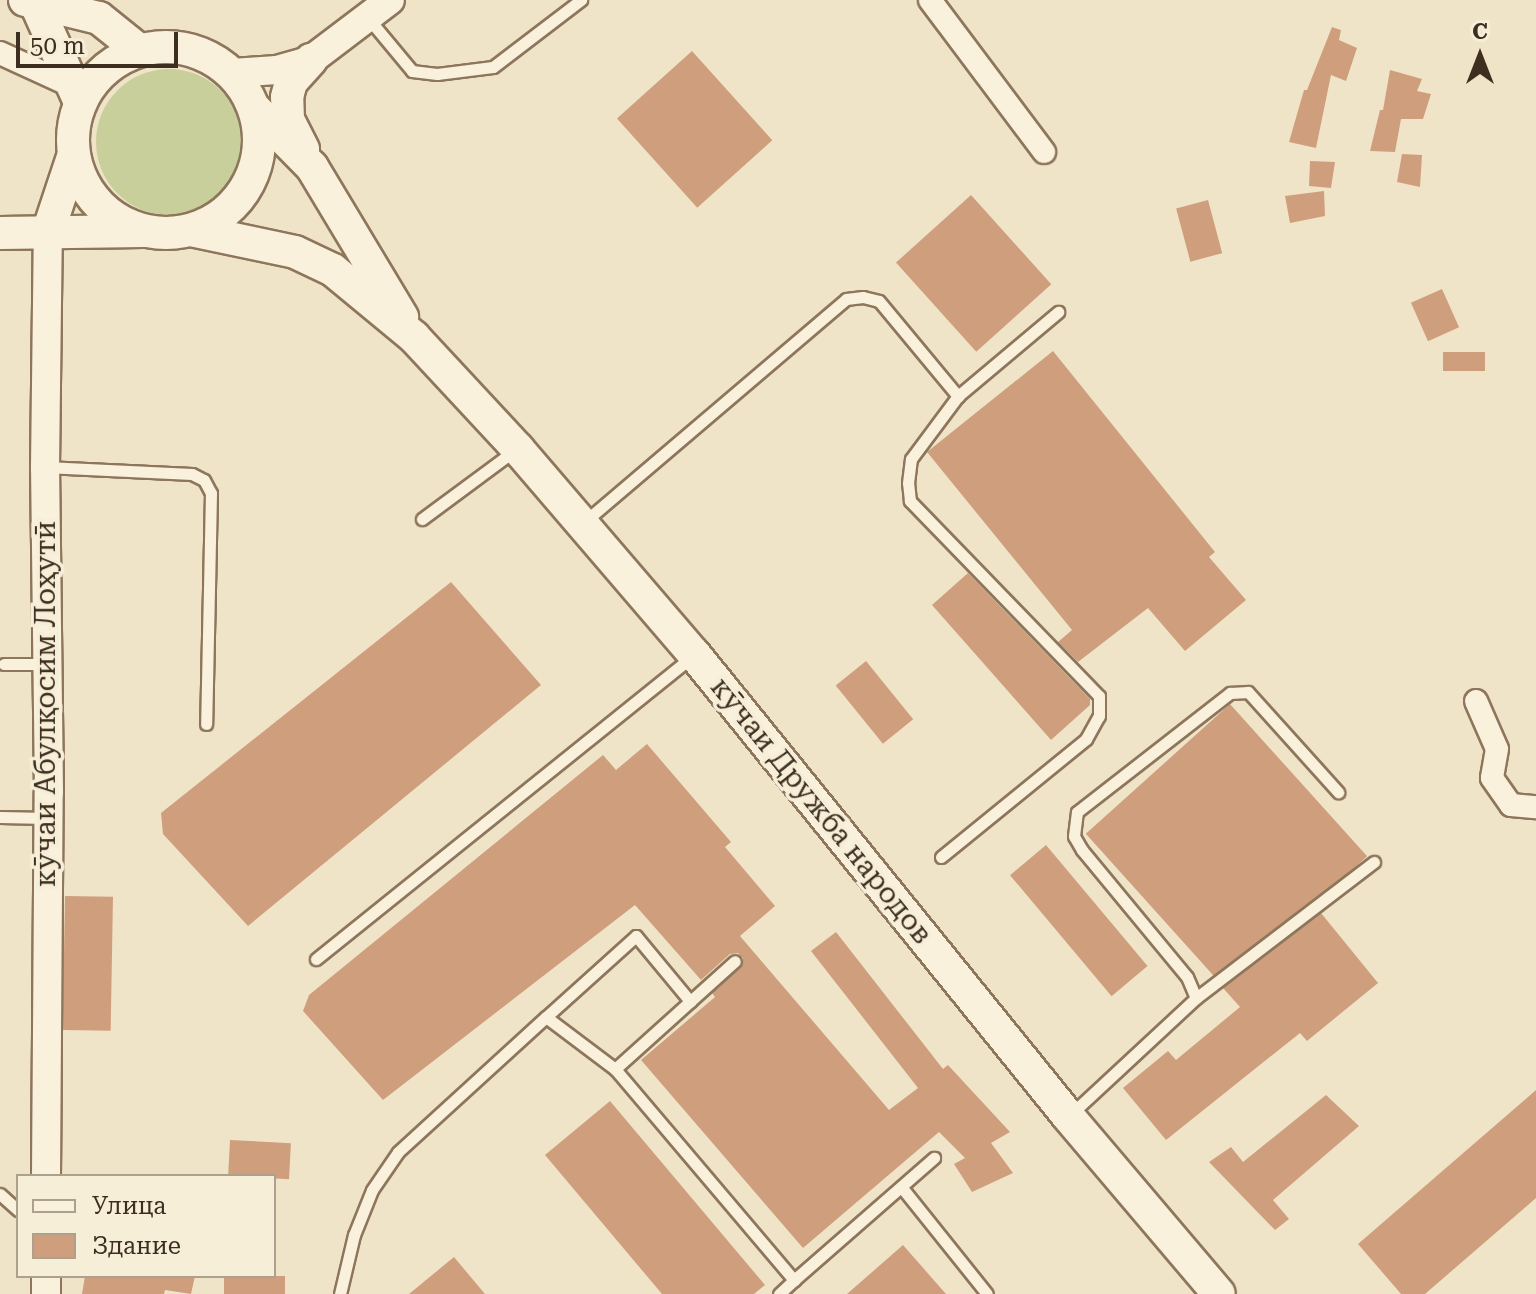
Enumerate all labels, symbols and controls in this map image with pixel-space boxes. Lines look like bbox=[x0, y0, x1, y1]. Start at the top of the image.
scale bar bbox=[20, 16, 182, 66]
north arrow bbox=[1440, 16, 1520, 96]
text: С bbox=[1472, 19, 1488, 44]
text: 50 m bbox=[30, 32, 85, 60]
street label: кӯчаи Абулқосим Лоҳутӣ bbox=[29, 521, 63, 887]
street label: кӯчаи Дружба народов bbox=[703, 671, 939, 951]
legend bbox=[16, 1174, 276, 1278]
text: Улица bbox=[92, 1192, 166, 1220]
text: Здание bbox=[92, 1232, 181, 1260]

